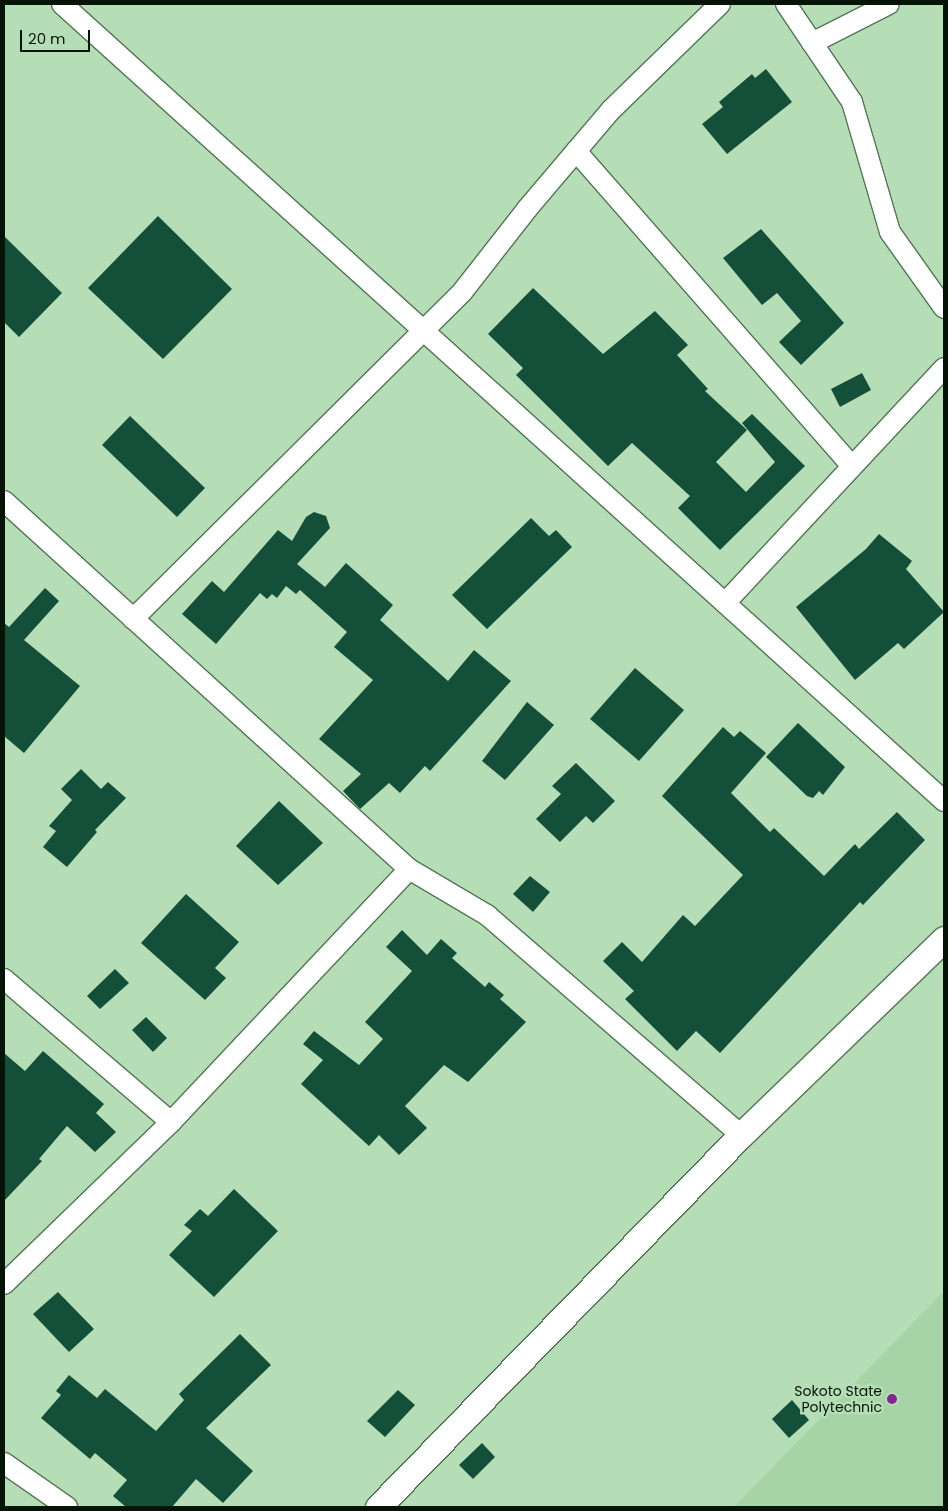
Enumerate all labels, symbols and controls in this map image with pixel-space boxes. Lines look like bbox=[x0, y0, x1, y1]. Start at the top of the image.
scale bar bbox=[22, 20, 92, 52]
text: 20 m bbox=[28, 28, 66, 49]
place label: Sokoto State Polytechnic bbox=[794, 1383, 882, 1415]
marker: Sokoto State Polytechnic bbox=[886, 1393, 898, 1405]

